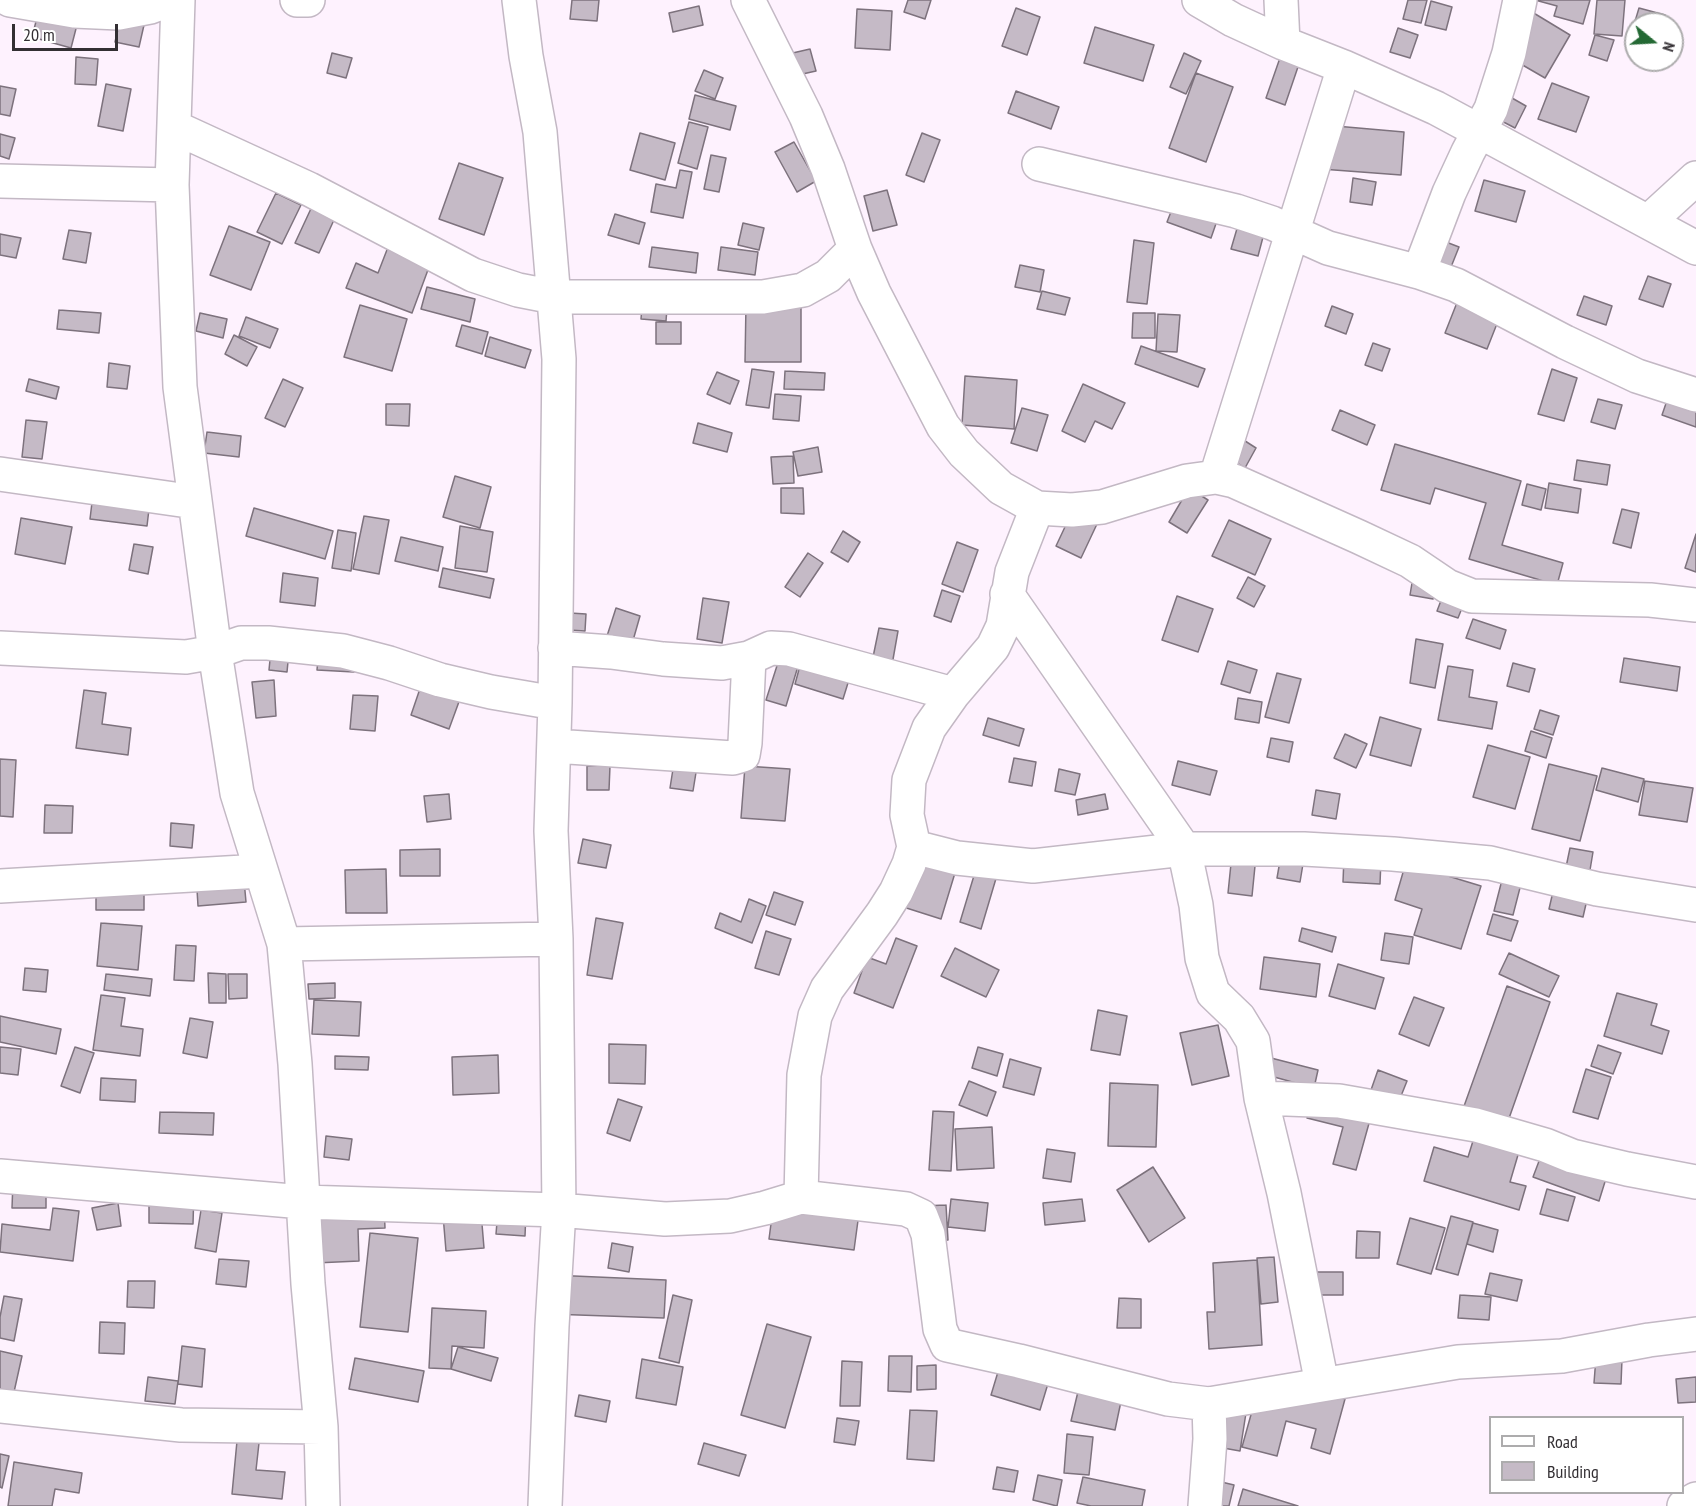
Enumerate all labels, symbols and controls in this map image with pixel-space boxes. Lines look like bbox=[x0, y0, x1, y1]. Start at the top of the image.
scale bar bbox=[15, 12, 122, 50]
north arrow bbox=[1624, 12, 1684, 72]
text: 20 m bbox=[23, 23, 55, 46]
text: N bbox=[1658, 40, 1680, 54]
legend bbox=[1489, 1416, 1684, 1494]
text: Road bbox=[1547, 1430, 1578, 1453]
text: Building bbox=[1547, 1460, 1599, 1483]

